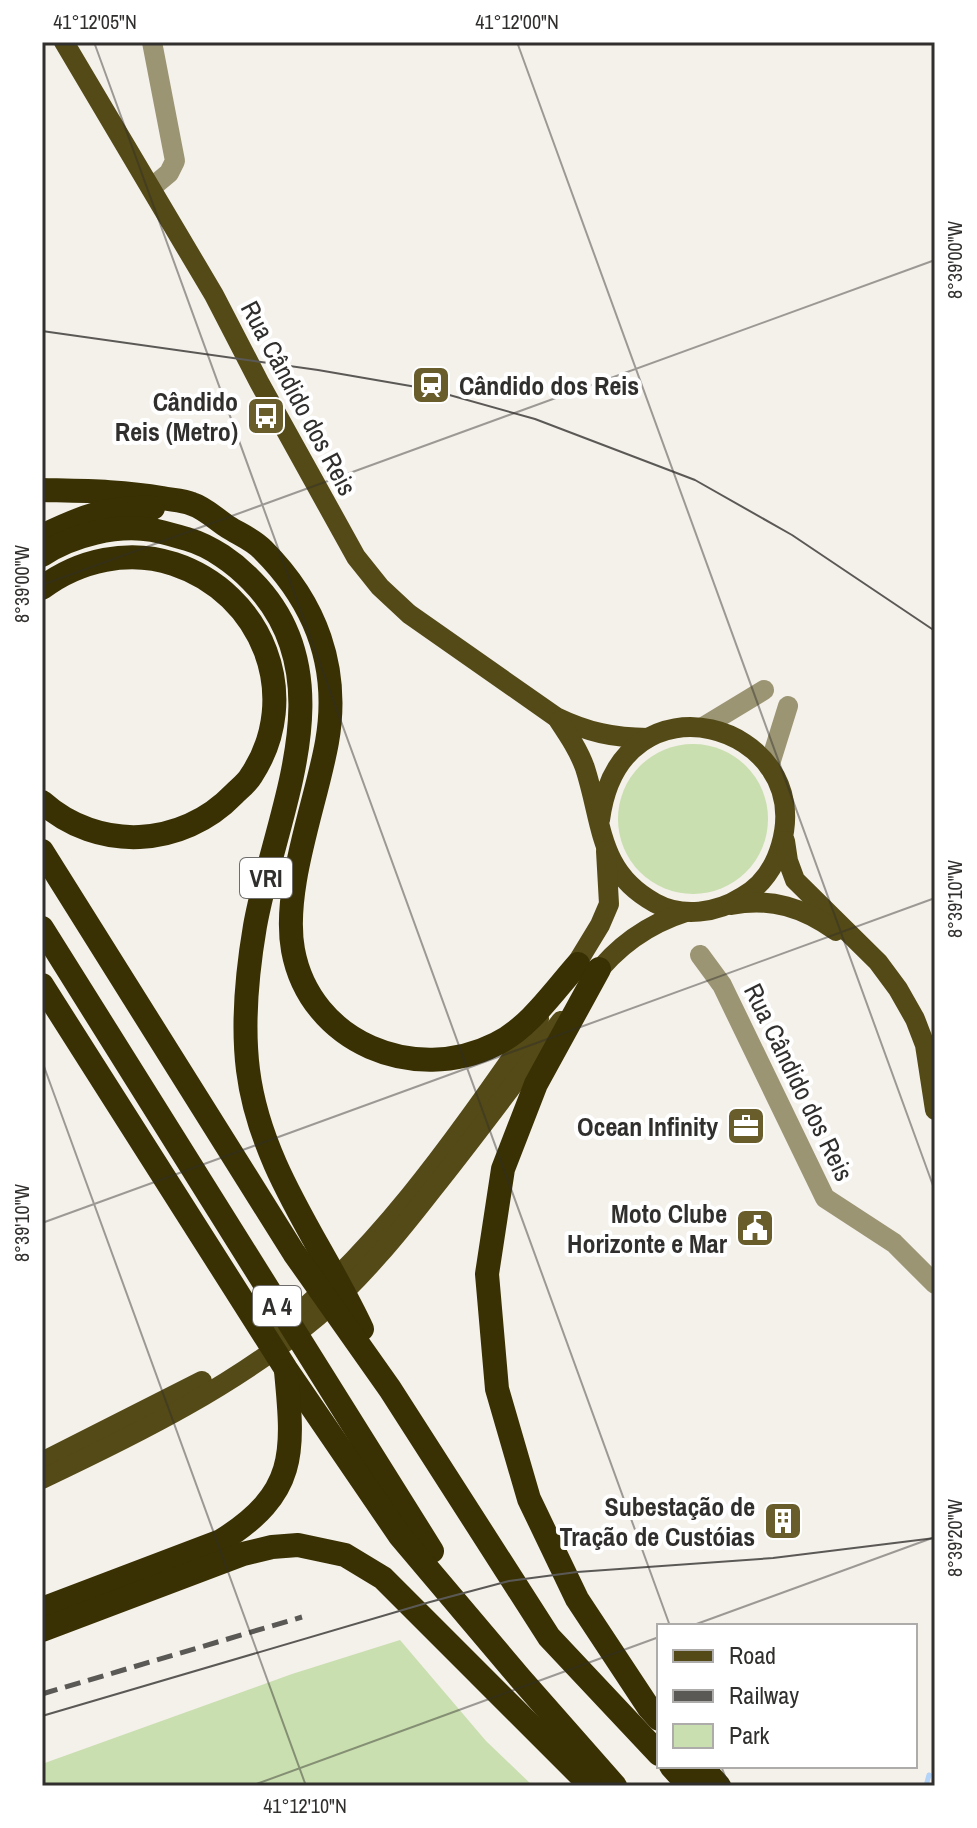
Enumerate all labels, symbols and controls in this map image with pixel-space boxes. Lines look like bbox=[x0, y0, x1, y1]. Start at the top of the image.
text: 41°12'05"N bbox=[53, 8, 137, 35]
text: 41°12'00"N bbox=[475, 8, 559, 35]
text: 8°39'00"W bbox=[941, 220, 968, 299]
street label: Rua Cândido dos Reis bbox=[233, 295, 365, 501]
station icon: Cândido dos Reis bbox=[410, 364, 452, 406]
place label: Cândido dos Reis bbox=[459, 368, 639, 403]
place label: Cândido Reis (Metro) bbox=[115, 384, 238, 449]
bus stop icon: Cândido Reis (Metro) bbox=[245, 395, 287, 437]
text: 8°39'00"W bbox=[8, 544, 35, 623]
road number: VRI bbox=[240, 858, 292, 898]
text: 8°39'10"W bbox=[941, 859, 968, 938]
street label: Rua Cândido dos Reis bbox=[736, 977, 862, 1187]
office icon: Ocean Infinity bbox=[725, 1105, 767, 1147]
place label: Ocean Infinity bbox=[577, 1109, 718, 1144]
text: 8°39'10"W bbox=[8, 1183, 35, 1262]
place label: Moto Clube Horizonte e Mar bbox=[567, 1196, 728, 1261]
public building icon: Moto Clube Horizonte e Mar bbox=[734, 1207, 776, 1249]
road number: A 4 bbox=[253, 1286, 301, 1326]
place label: Subestação de Tração de Custóias bbox=[559, 1489, 755, 1554]
text: 8°39'20"W bbox=[941, 1498, 968, 1577]
building icon: Subestação de Tração de Custóias bbox=[762, 1500, 804, 1542]
legend bbox=[657, 1624, 917, 1768]
text: Road bbox=[729, 1639, 776, 1671]
text: Railway bbox=[729, 1679, 799, 1711]
text: Park bbox=[729, 1719, 770, 1751]
text: 41°12'10"N bbox=[263, 1792, 347, 1819]

